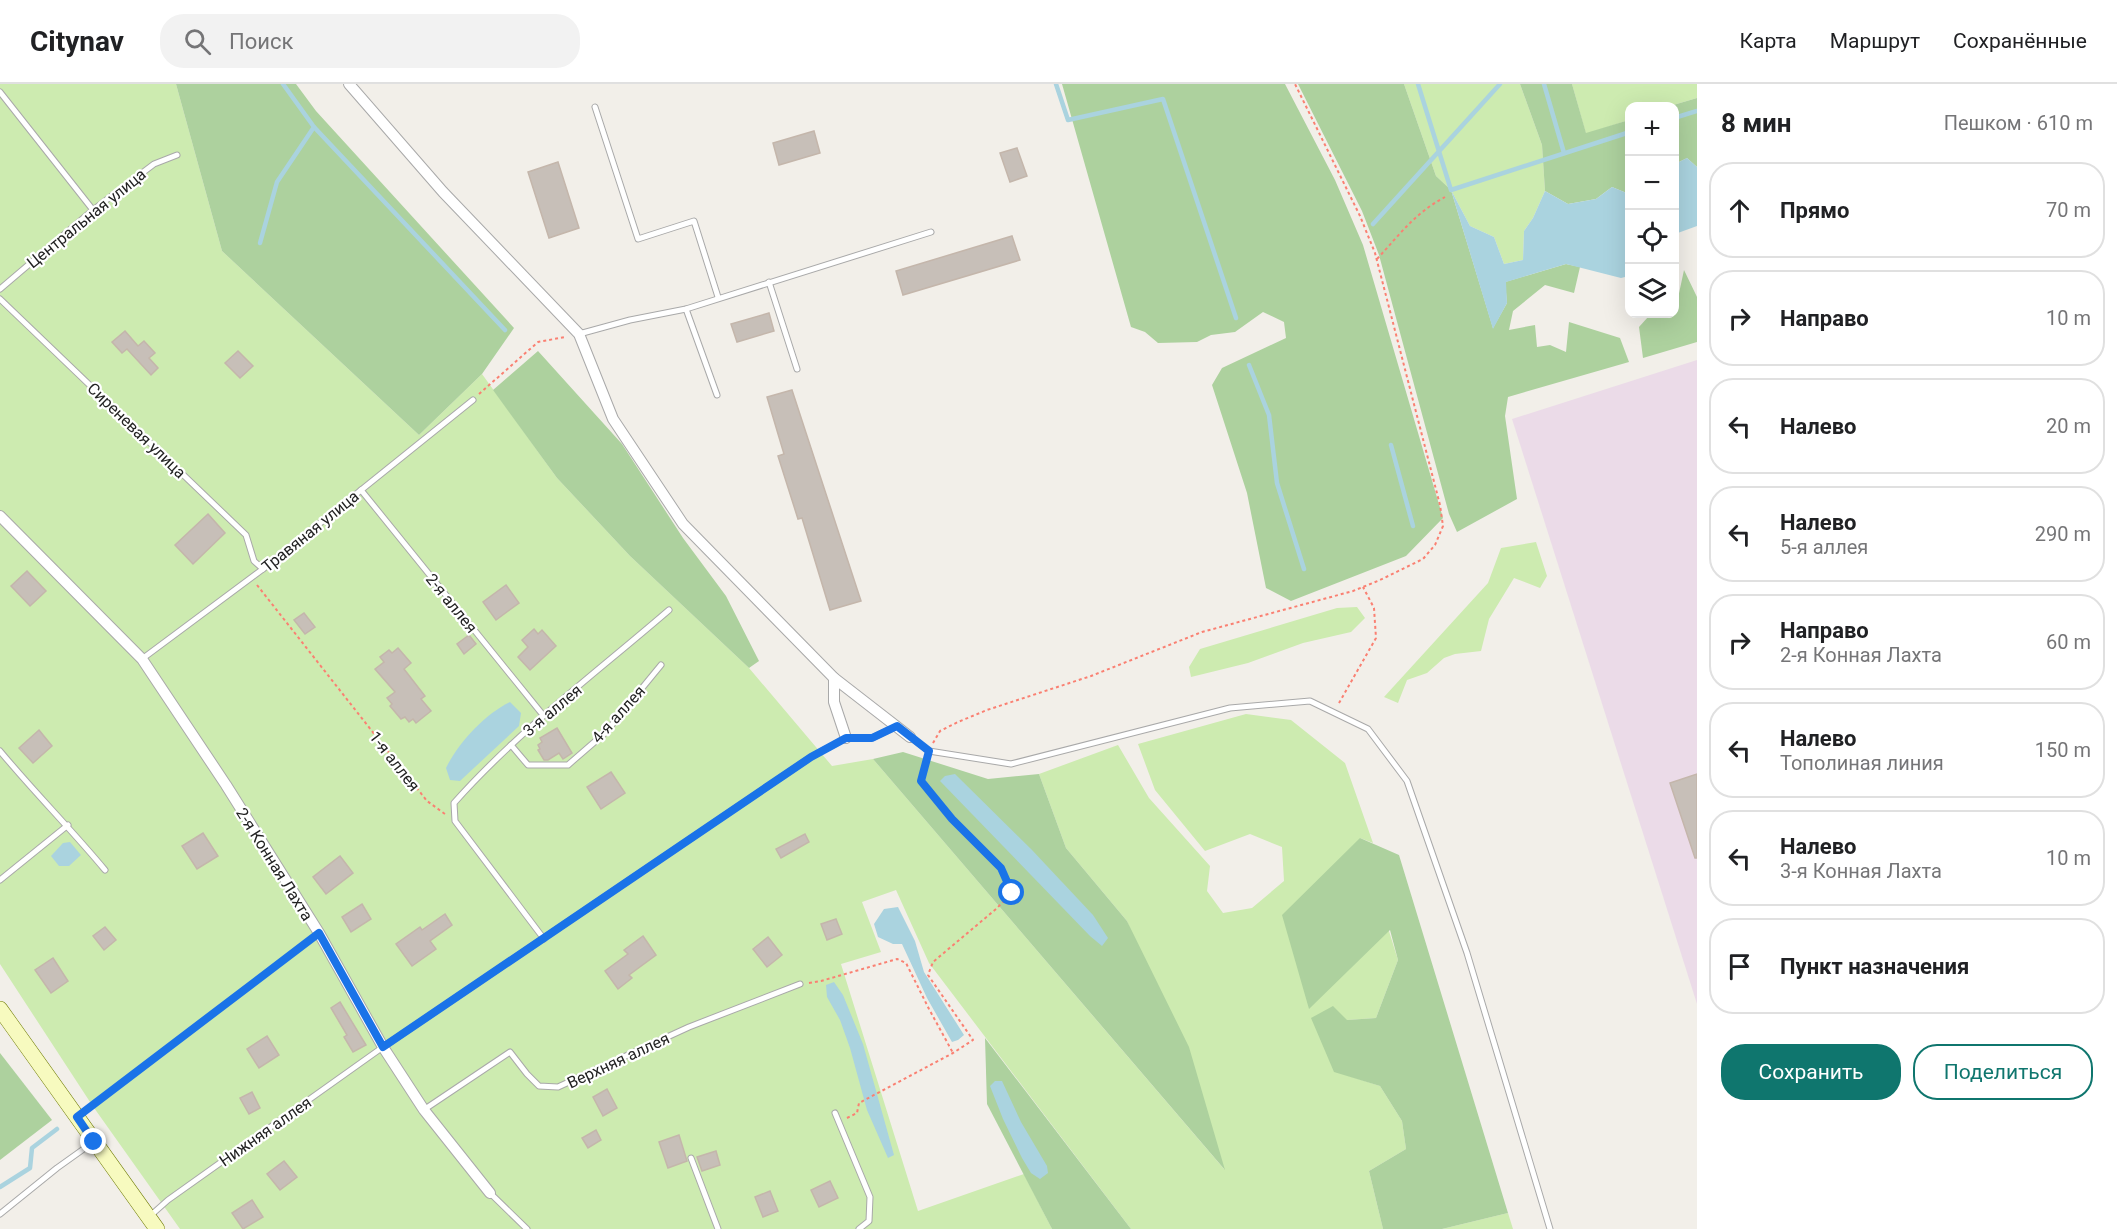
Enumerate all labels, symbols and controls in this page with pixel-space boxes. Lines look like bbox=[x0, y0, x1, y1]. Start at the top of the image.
search box bbox=[160, 14, 580, 68]
text: Citynav bbox=[30, 25, 124, 58]
icon: search bbox=[181, 25, 214, 58]
text: Поиск bbox=[229, 29, 293, 54]
text: Карта bbox=[1740, 29, 1797, 53]
text: Маршрут bbox=[1830, 29, 1920, 53]
text: Сохранённые bbox=[1953, 29, 2087, 53]
map controls bbox=[1625, 102, 1679, 318]
button: + bbox=[1625, 102, 1679, 156]
text: 8 мин bbox=[1721, 108, 1792, 138]
text: Пешком · 610 m bbox=[1944, 111, 2093, 135]
button: − bbox=[1625, 156, 1679, 210]
street label: Центральная улица bbox=[23, 165, 150, 272]
icon: ahead bbox=[1723, 194, 1756, 227]
text: Прямо bbox=[1780, 198, 1849, 223]
text: 70 m bbox=[2046, 198, 2091, 222]
button: locate bbox=[1625, 210, 1679, 264]
button: layers bbox=[1625, 264, 1679, 318]
icon: right bbox=[1723, 302, 1756, 335]
text: Направо bbox=[1780, 306, 1869, 331]
text: 10 m bbox=[2046, 306, 2091, 330]
street label: Сиреневая улица bbox=[84, 379, 190, 482]
icon: left bbox=[1723, 410, 1756, 443]
text: Налево bbox=[1780, 414, 1857, 439]
text: 20 m bbox=[2046, 414, 2091, 438]
street label: Травяная улица bbox=[258, 487, 363, 576]
text: Налево bbox=[1780, 510, 1857, 535]
icon: left bbox=[1723, 518, 1756, 551]
text: 290 m bbox=[2035, 522, 2091, 546]
text: 5-я аллея bbox=[1780, 535, 1868, 559]
street label: 2-я аллея bbox=[422, 570, 481, 637]
text: Направо bbox=[1780, 618, 1869, 643]
icon: right bbox=[1723, 626, 1756, 659]
text: 60 m bbox=[2046, 630, 2091, 654]
text: 2-я Конная Лахта bbox=[1780, 643, 1942, 667]
street label: 3-я аллея bbox=[519, 680, 585, 740]
street label: 4-я аллея bbox=[588, 682, 649, 747]
text: Налево bbox=[1780, 726, 1857, 751]
street label: 1-я аллея bbox=[365, 728, 424, 795]
icon: left bbox=[1723, 734, 1756, 767]
text: 150 m bbox=[2035, 738, 2091, 762]
text: Тополиная линия bbox=[1780, 751, 1944, 775]
street label: 2-я Конная Лахта bbox=[232, 804, 317, 924]
text: Налево bbox=[1780, 834, 1857, 859]
icon: left bbox=[1723, 842, 1756, 875]
text: 10 m bbox=[2046, 846, 2091, 870]
text: 3-я Конная Лахта bbox=[1780, 859, 1942, 883]
route start bbox=[998, 879, 1024, 905]
icon: arrive bbox=[1723, 950, 1756, 983]
text: Пункт назначения bbox=[1780, 954, 1969, 979]
street label: Верхняя аллея bbox=[564, 1028, 672, 1092]
button: Сохранить bbox=[1721, 1044, 1901, 1100]
button: Поделиться bbox=[1913, 1044, 2093, 1100]
street label: Нижняя аллея bbox=[216, 1093, 315, 1170]
route end bbox=[80, 1128, 106, 1154]

